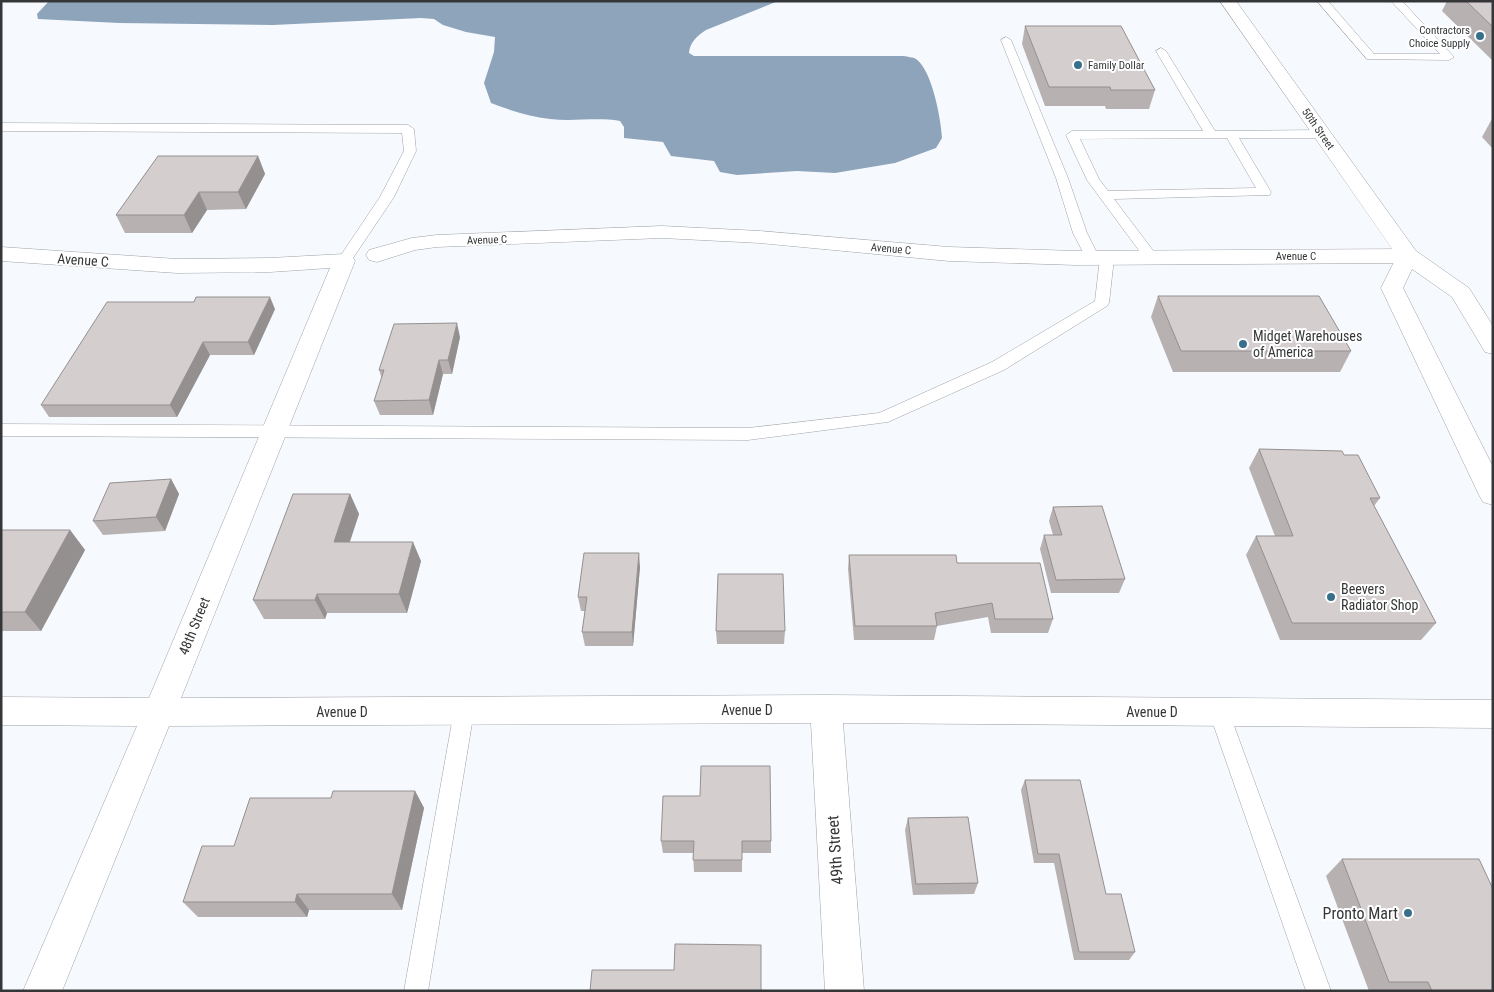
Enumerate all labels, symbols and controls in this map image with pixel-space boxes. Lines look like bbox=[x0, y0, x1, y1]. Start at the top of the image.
place label: Contractors Choice Supply bbox=[1409, 24, 1470, 50]
marker: Contractors Choice Supply bbox=[1474, 30, 1486, 42]
marker: Family Dollar bbox=[1072, 59, 1084, 71]
place label: Family Dollar bbox=[1088, 59, 1145, 72]
street label: 50th Street bbox=[1299, 106, 1337, 152]
street label: Avenue C bbox=[467, 233, 507, 247]
street label: Avenue C bbox=[870, 241, 912, 257]
street label: Avenue C bbox=[57, 250, 109, 270]
street label: Avenue C bbox=[1276, 250, 1316, 263]
place label: Midget Warehouses of America bbox=[1253, 328, 1362, 360]
marker: Midget Warehouses of America bbox=[1237, 338, 1249, 350]
place label: Beevers Radiator Shop bbox=[1341, 581, 1419, 613]
marker: Beevers Radiator Shop bbox=[1325, 591, 1337, 603]
street label: 48th Street bbox=[175, 595, 213, 657]
street label: Avenue D bbox=[721, 702, 773, 718]
street label: Avenue D bbox=[316, 704, 368, 720]
street label: Avenue D bbox=[1126, 704, 1178, 720]
street label: 49th Street bbox=[823, 814, 847, 885]
place label: Pronto Mart bbox=[1323, 904, 1398, 923]
marker: Pronto Mart bbox=[1402, 907, 1414, 919]

